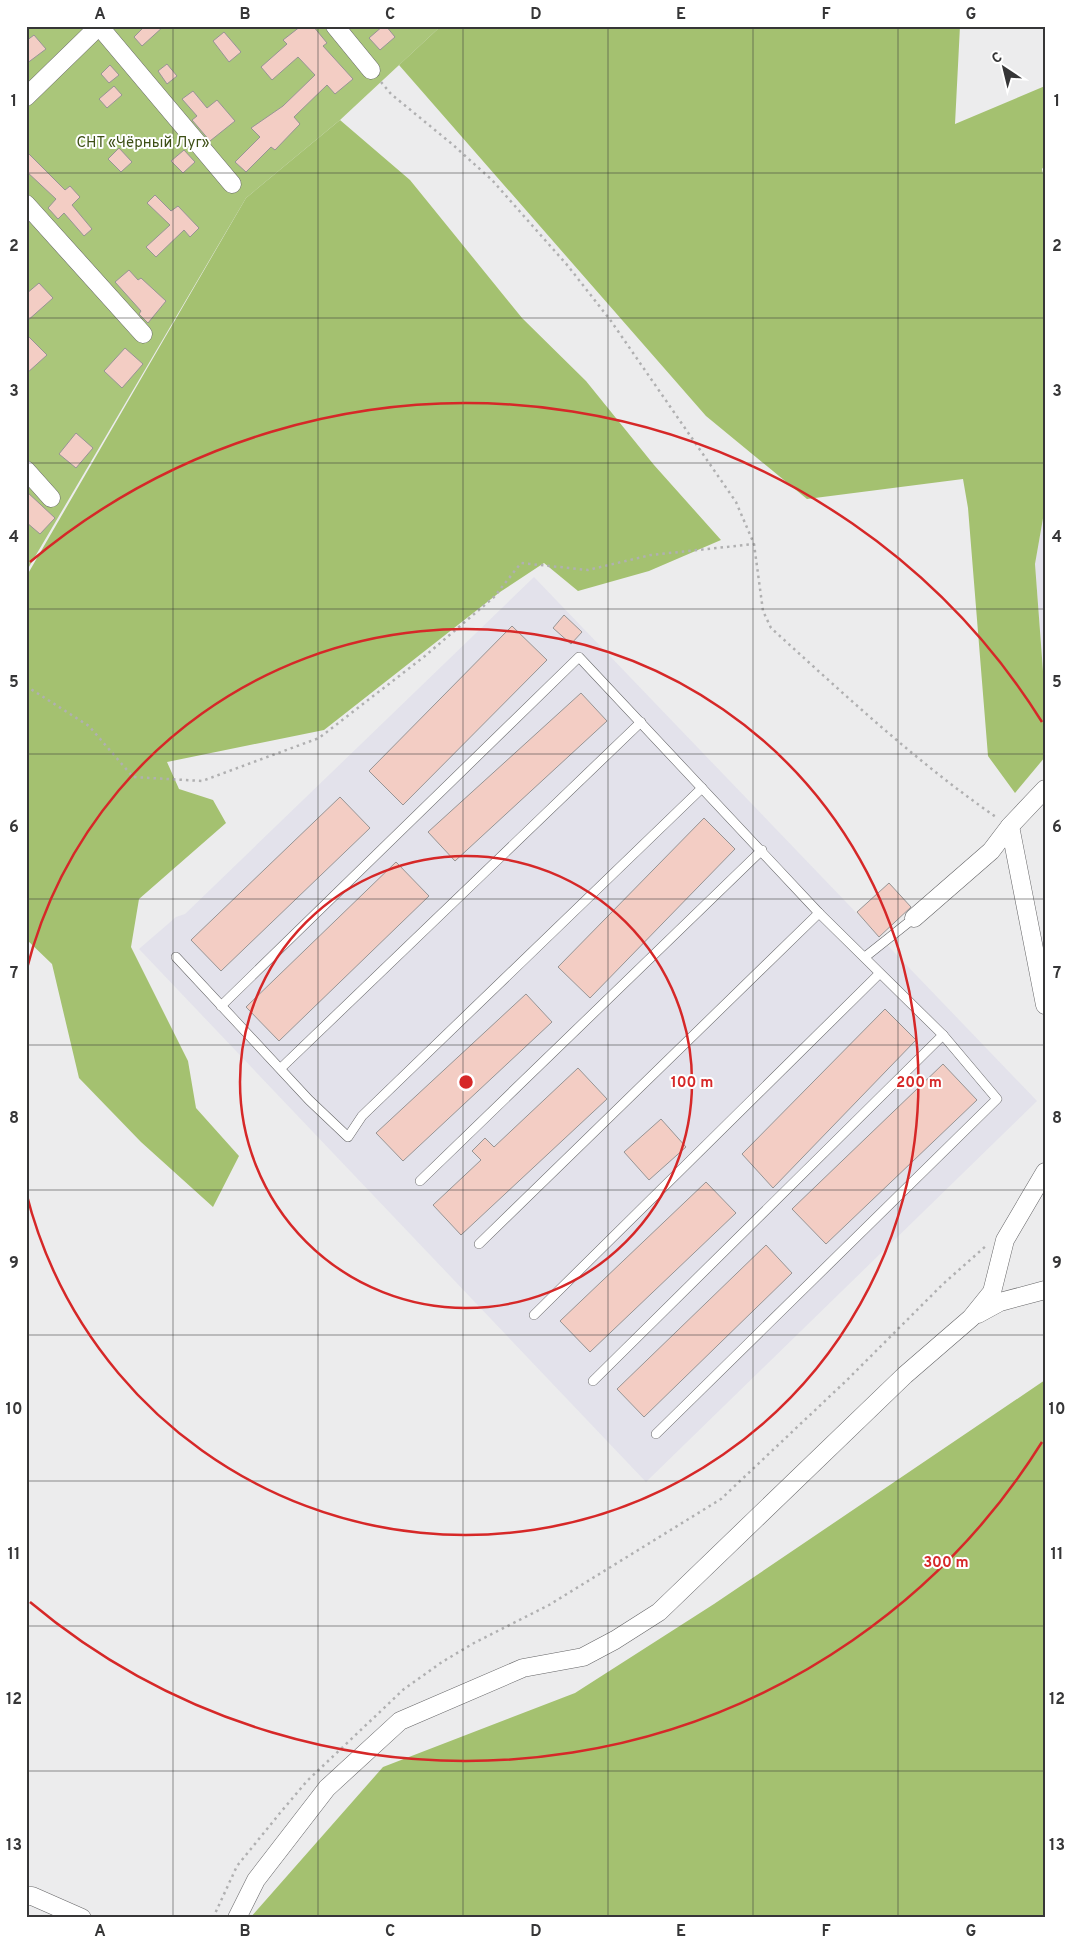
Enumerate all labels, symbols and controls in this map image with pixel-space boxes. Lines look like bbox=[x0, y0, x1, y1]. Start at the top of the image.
text: A bbox=[94, 5, 106, 25]
text: B bbox=[239, 5, 251, 25]
text: C bbox=[385, 5, 395, 25]
text: D bbox=[530, 5, 542, 25]
text: E bbox=[676, 5, 686, 25]
text: F bbox=[821, 5, 831, 25]
text: G bbox=[966, 5, 976, 25]
north arrow bbox=[978, 42, 1028, 92]
text: С bbox=[989, 49, 1006, 68]
text: 1 bbox=[11, 92, 17, 112]
text: 1 bbox=[1054, 92, 1060, 112]
park label: СНТ «Чёрный Луг» bbox=[76, 134, 210, 153]
text: 2 bbox=[9, 237, 19, 257]
text: 2 bbox=[1052, 237, 1062, 257]
text: 3 bbox=[9, 382, 19, 402]
text: 3 bbox=[1052, 382, 1062, 402]
text: 4 bbox=[9, 528, 19, 548]
text: 4 bbox=[1052, 528, 1062, 548]
text: 5 bbox=[9, 673, 19, 693]
text: 5 bbox=[1052, 673, 1062, 693]
text: 6 bbox=[9, 818, 19, 838]
text: 6 bbox=[1052, 818, 1062, 838]
text: 7 bbox=[10, 964, 18, 984]
text: 7 bbox=[1053, 964, 1061, 984]
centre of rings bbox=[457, 1073, 475, 1091]
text: 100 m bbox=[671, 1074, 713, 1093]
text: 200 m bbox=[896, 1074, 942, 1093]
text: 8 bbox=[9, 1109, 19, 1129]
text: 8 bbox=[1052, 1109, 1062, 1129]
text: 9 bbox=[9, 1254, 19, 1274]
text: 9 bbox=[1052, 1254, 1062, 1274]
text: 10 bbox=[6, 1400, 22, 1420]
text: 10 bbox=[1049, 1400, 1065, 1420]
text: 11 bbox=[8, 1545, 20, 1565]
text: 11 bbox=[1051, 1545, 1063, 1565]
text: 300 m bbox=[923, 1554, 969, 1573]
text: 12 bbox=[6, 1690, 22, 1710]
text: 12 bbox=[1049, 1690, 1065, 1710]
text: 13 bbox=[6, 1836, 22, 1856]
text: 13 bbox=[1049, 1836, 1065, 1856]
text: A bbox=[94, 1922, 106, 1942]
text: B bbox=[239, 1922, 251, 1942]
text: C bbox=[385, 1922, 395, 1942]
text: D bbox=[530, 1922, 542, 1942]
text: E bbox=[676, 1922, 686, 1942]
text: F bbox=[821, 1922, 831, 1942]
text: G bbox=[966, 1922, 976, 1942]

